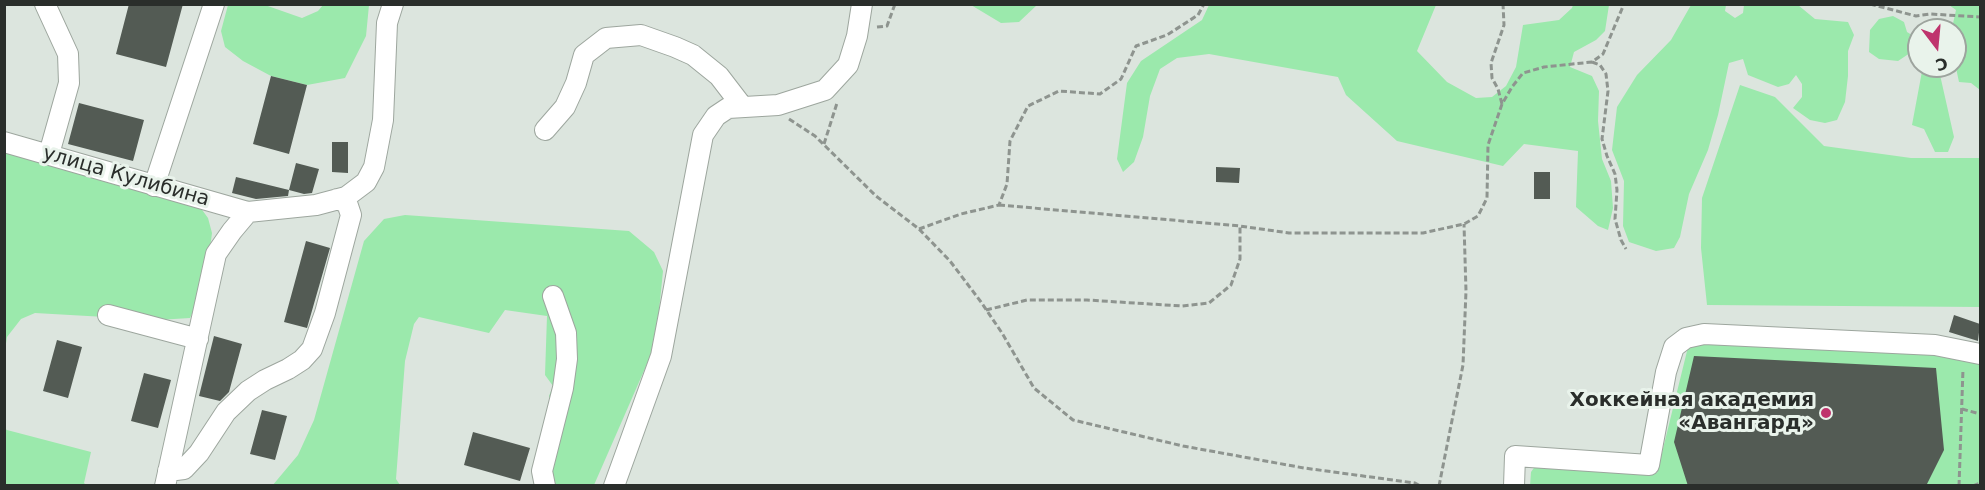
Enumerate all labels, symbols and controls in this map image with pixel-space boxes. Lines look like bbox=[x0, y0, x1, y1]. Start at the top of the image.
north arrow bbox=[1907, 18, 1967, 78]
text: С bbox=[1933, 53, 1950, 75]
street label: улица Кулибина bbox=[40, 142, 212, 212]
place label: Хоккейная академия «Авангард» bbox=[1570, 389, 1814, 436]
marker: Хоккейная академия «Авангард» bbox=[1819, 406, 1833, 420]

